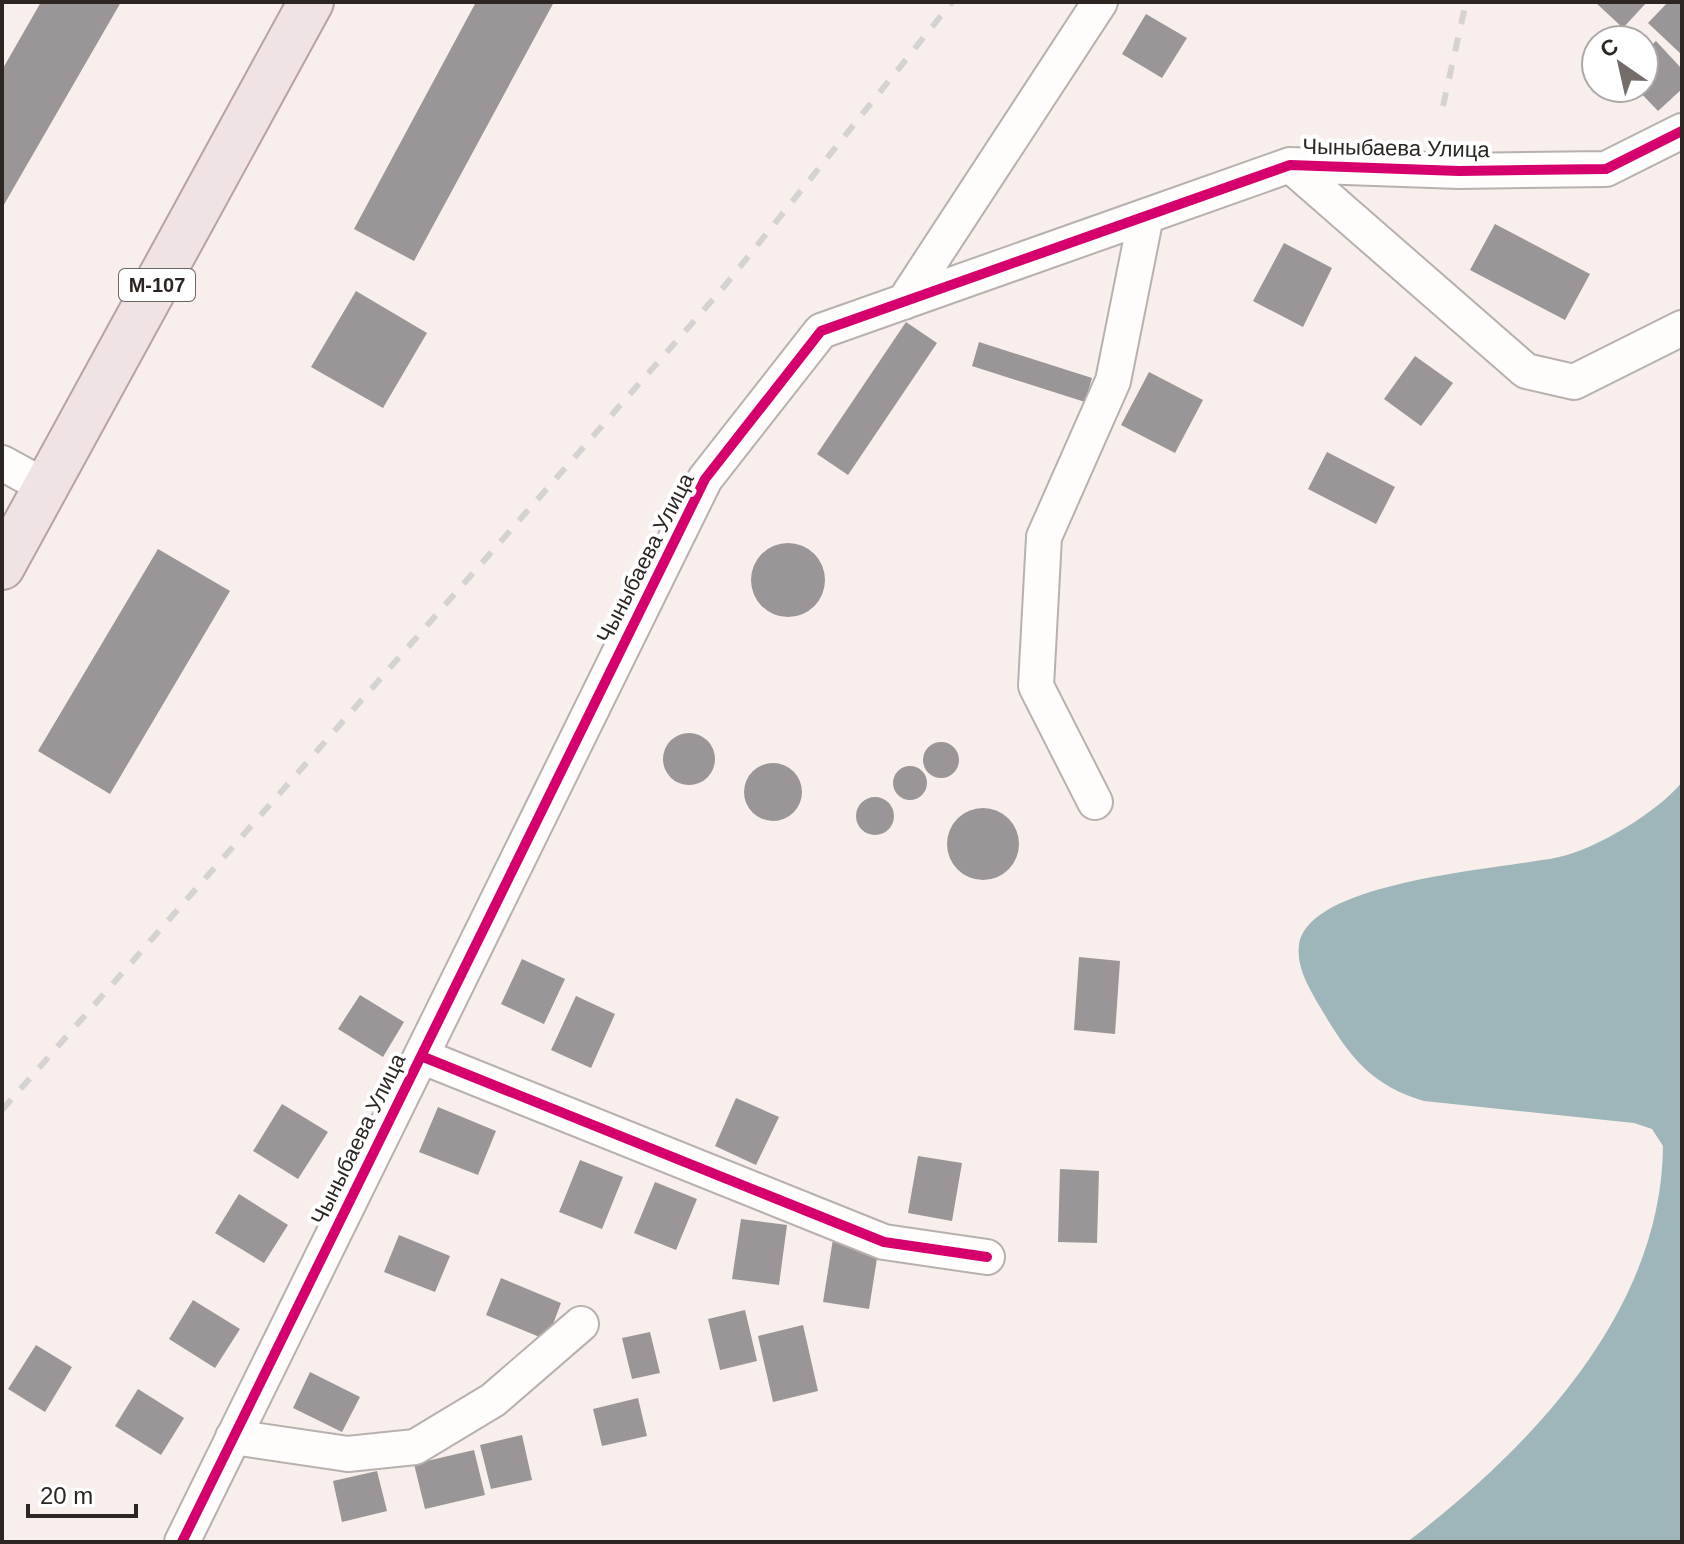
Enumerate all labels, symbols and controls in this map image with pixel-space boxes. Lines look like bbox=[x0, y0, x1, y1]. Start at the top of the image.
north arrow bbox=[1580, 24, 1660, 104]
text: С bbox=[1596, 33, 1623, 63]
street label: Чыныбаева Улица bbox=[1302, 134, 1491, 162]
road number: М-107 bbox=[119, 269, 195, 301]
street label: Чыныбаева Улица bbox=[591, 468, 699, 647]
street label: Чыныбаева Улица bbox=[306, 1049, 411, 1229]
scale bar bbox=[28, 1468, 136, 1518]
text: 20 m bbox=[40, 1482, 93, 1509]

